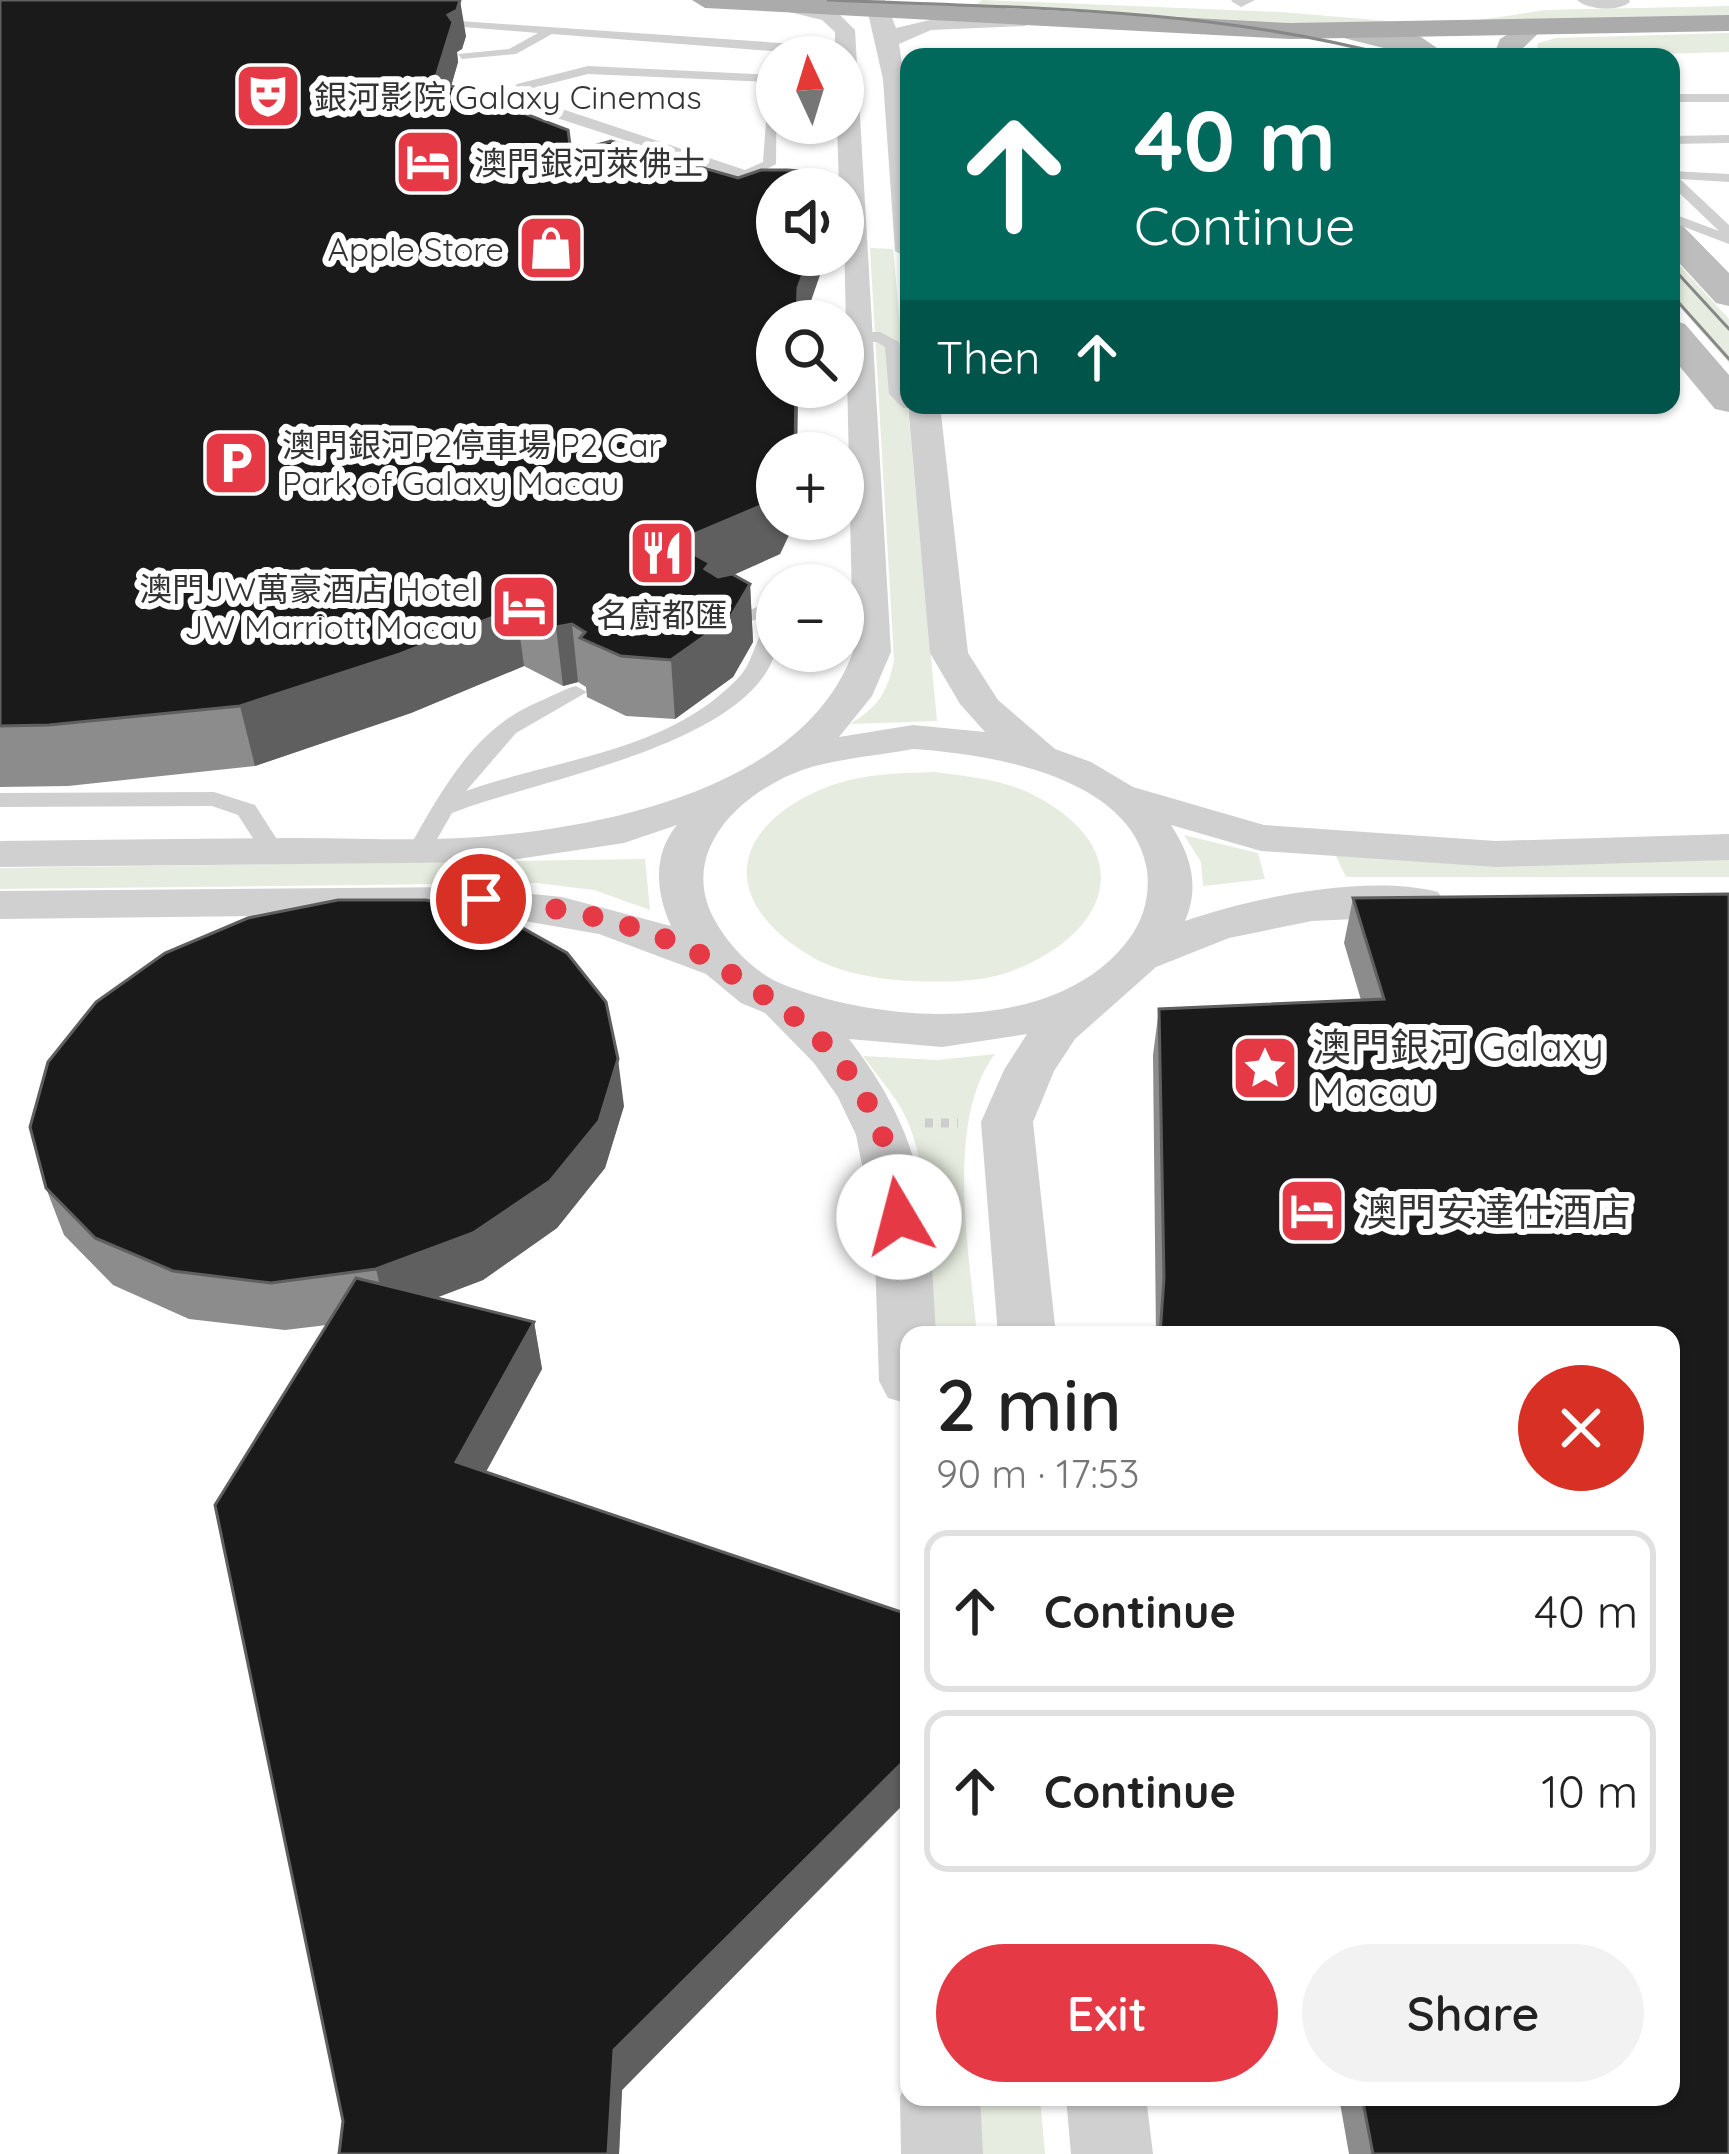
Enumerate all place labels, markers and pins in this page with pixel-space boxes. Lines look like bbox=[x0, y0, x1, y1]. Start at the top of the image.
theatre icon: 銀河影院 Galaxy Cinemas bbox=[233, 61, 303, 131]
place label: 銀河影院 Galaxy Cinemas bbox=[314, 76, 702, 117]
hotel icon: 澳門銀河萊佛士 bbox=[393, 127, 463, 197]
place label: 澳門銀河萊佛士 bbox=[474, 142, 705, 183]
shop icon: Apple Store bbox=[516, 213, 586, 283]
place label: Apple Store bbox=[328, 228, 504, 269]
place label: 澳門銀河P2停車場 P2 Car Park of Galaxy Macau bbox=[282, 424, 661, 503]
parking icon: 澳門銀河P2停車場 P2 Car Park of Galaxy Macau bbox=[201, 428, 271, 498]
restaurant icon: 名廚都匯 bbox=[627, 518, 697, 588]
place label: 澳門JW萬豪酒店 Hotel JW Marriott Macau bbox=[139, 568, 478, 647]
hotel icon: 澳門JW萬豪酒店 Hotel JW Marriott Macau bbox=[489, 572, 559, 642]
place label: 名廚都匯 bbox=[596, 594, 728, 635]
pin bbox=[430, 848, 532, 950]
place label: 澳門銀河 Galaxy Macau bbox=[1312, 1022, 1604, 1116]
place icon: 澳門銀河 Galaxy Macau bbox=[1230, 1033, 1300, 1103]
hotel icon: 澳門安達仕酒店 bbox=[1277, 1176, 1347, 1246]
place label: 澳門安達仕酒店 bbox=[1358, 1187, 1631, 1236]

